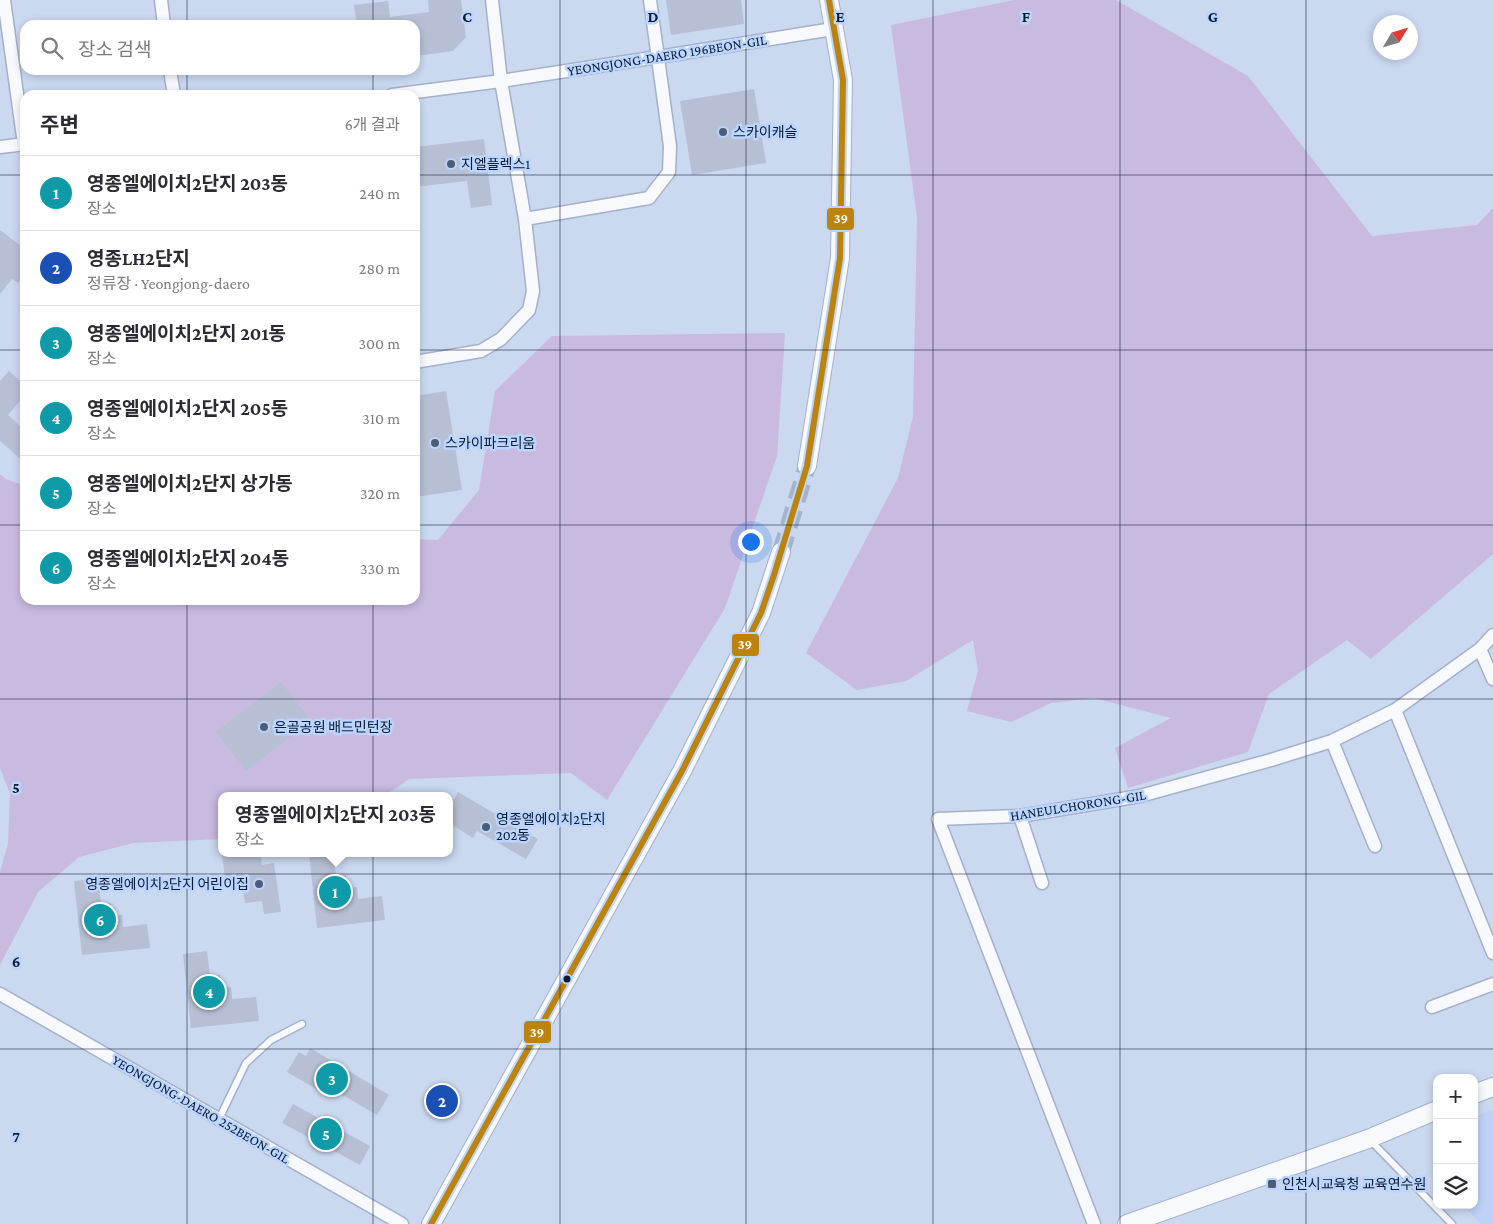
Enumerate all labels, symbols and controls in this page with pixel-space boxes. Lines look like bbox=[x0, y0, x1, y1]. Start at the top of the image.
text: C bbox=[462, 8, 472, 25]
text: D bbox=[647, 8, 659, 25]
text: E bbox=[835, 8, 845, 25]
text: F bbox=[1022, 8, 1031, 25]
text: G bbox=[1208, 8, 1218, 25]
north arrow bbox=[1373, 15, 1418, 60]
search box bbox=[20, 20, 420, 75]
street label: YEONGJONG-DAERO 196BEON-GIL bbox=[566, 31, 768, 79]
icon: search bbox=[38, 34, 66, 62]
text: 장소 검색 bbox=[78, 39, 151, 60]
text: 주변 bbox=[40, 113, 79, 137]
text: 6개 결과 bbox=[345, 116, 400, 133]
place label: 스카이캐슬 bbox=[733, 124, 798, 140]
marker: 스카이캐슬 bbox=[717, 126, 729, 138]
place label: 지엘플렉스1 bbox=[461, 156, 530, 172]
marker: 지엘플렉스1 bbox=[445, 158, 457, 170]
text: 영종엘에이치2단지 203동 bbox=[87, 173, 288, 194]
text: 1 bbox=[53, 185, 59, 202]
text: 240 m bbox=[359, 185, 400, 202]
text: 장소 bbox=[87, 200, 116, 217]
line badge: 39 bbox=[826, 207, 855, 231]
text: 39 bbox=[834, 210, 848, 226]
text: 영종LH2단지 bbox=[87, 248, 190, 269]
text: 2 bbox=[52, 260, 60, 277]
text: 280 m bbox=[359, 260, 400, 277]
text: 정류장 · Yeongjong-daero bbox=[87, 275, 250, 292]
text: 영종엘에이치2단지 201동 bbox=[87, 323, 286, 344]
text: 3 bbox=[52, 335, 60, 352]
text: 300 m bbox=[358, 335, 400, 352]
text: 장소 bbox=[87, 350, 116, 367]
text: 영종엘에이치2단지 205동 bbox=[87, 398, 288, 419]
text: 4 bbox=[52, 410, 60, 427]
text: 310 m bbox=[362, 410, 400, 427]
text: 장소 bbox=[87, 425, 116, 442]
place label: 스카이파크리움 bbox=[445, 435, 535, 451]
marker: 스카이파크리움 bbox=[429, 437, 441, 449]
text: 영종엘에이치2단지 상가동 bbox=[87, 473, 293, 494]
text: 5 bbox=[52, 485, 60, 502]
text: 320 m bbox=[360, 485, 400, 502]
text: 장소 bbox=[87, 500, 116, 517]
your location bbox=[738, 529, 764, 555]
text: 영종엘에이치2단지 204동 bbox=[87, 548, 289, 569]
text: 6 bbox=[52, 560, 60, 577]
text: 330 m bbox=[360, 560, 400, 577]
text: 장소 bbox=[87, 575, 116, 592]
line badge: 39 bbox=[731, 633, 760, 657]
text: 39 bbox=[738, 636, 752, 652]
place label: 은골공원 배드민턴장 bbox=[274, 719, 393, 735]
marker: 은골공원 배드민턴장 bbox=[258, 721, 270, 733]
text: 5 bbox=[12, 779, 20, 796]
street label: HANEULCHORONG-GIL bbox=[1009, 786, 1147, 824]
popup bbox=[218, 792, 453, 857]
text: 영종엘에이치2단지 203동 bbox=[235, 804, 436, 825]
place label: 영종엘에이치2단지 202동 bbox=[496, 811, 606, 843]
marker: 영종엘에이치2단지 202동 bbox=[480, 821, 492, 833]
text: 장소 bbox=[235, 831, 265, 848]
pin: 1 bbox=[319, 873, 351, 911]
place label: 영종엘에이치2단지 어린이집 bbox=[85, 876, 249, 892]
marker: 영종엘에이치2단지 어린이집 bbox=[253, 878, 265, 890]
pin: 6 bbox=[84, 901, 116, 939]
text: 6 bbox=[12, 953, 20, 970]
pin: 4 bbox=[193, 973, 225, 1011]
unlabelled marker bbox=[562, 974, 572, 984]
line badge: 39 bbox=[523, 1020, 552, 1044]
text: 39 bbox=[530, 1024, 544, 1040]
street label: YEONGJONG-DAERO 252BEON-GIL bbox=[109, 1051, 293, 1167]
pin: 3 bbox=[316, 1060, 348, 1098]
map controls bbox=[1433, 1074, 1478, 1209]
button: + bbox=[1433, 1074, 1478, 1119]
pin: 2 bbox=[426, 1082, 458, 1120]
pin: 5 bbox=[310, 1115, 342, 1153]
button: − bbox=[1433, 1119, 1478, 1164]
text: 7 bbox=[12, 1128, 20, 1145]
button: layers bbox=[1433, 1164, 1478, 1209]
place label: 인천시교육청 교육연수원 bbox=[1282, 1176, 1426, 1192]
marker: 인천시교육청 교육연수원 bbox=[1266, 1178, 1278, 1190]

